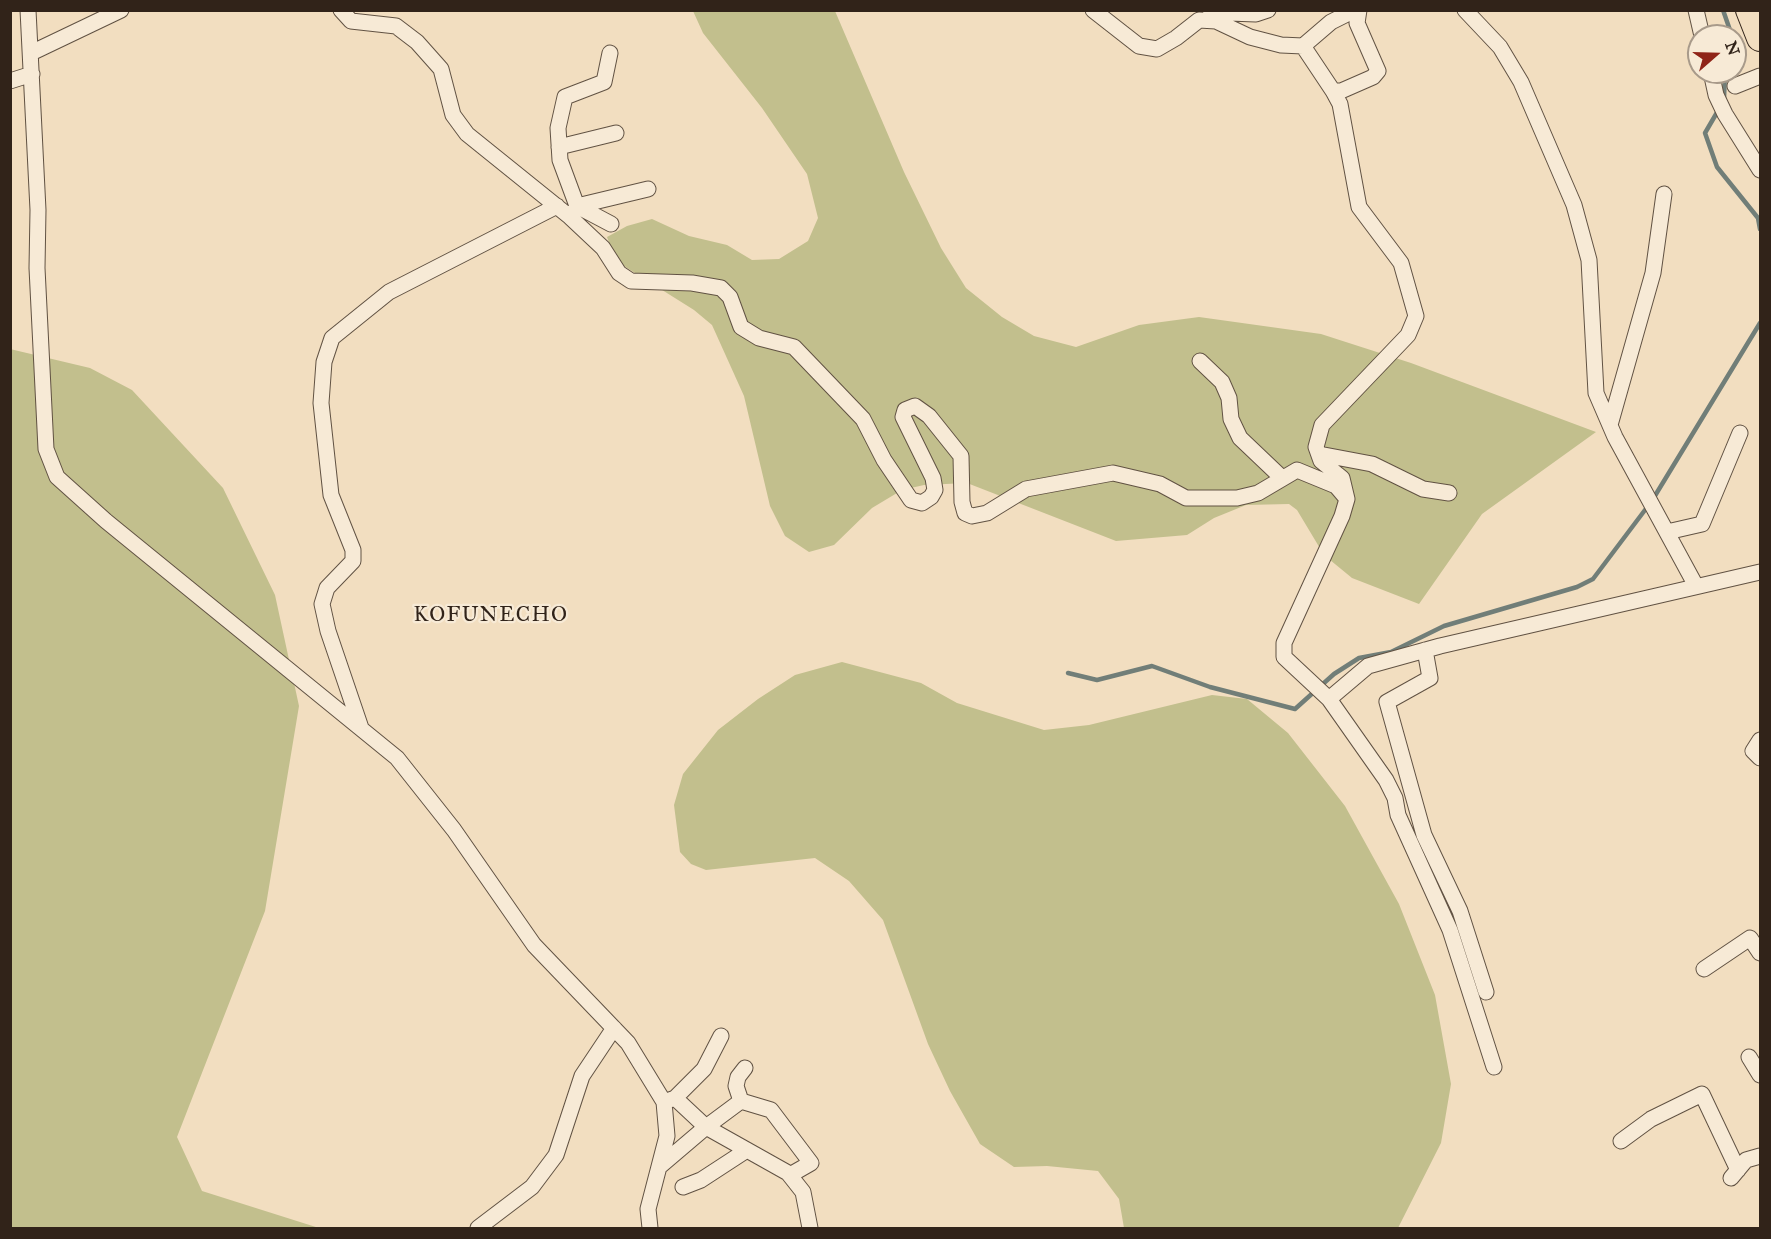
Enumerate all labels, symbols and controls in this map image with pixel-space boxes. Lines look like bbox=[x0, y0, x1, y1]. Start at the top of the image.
north arrow bbox=[1687, 24, 1747, 84]
text: N bbox=[1721, 39, 1744, 58]
district label: KOFUNECHO bbox=[414, 603, 568, 629]

